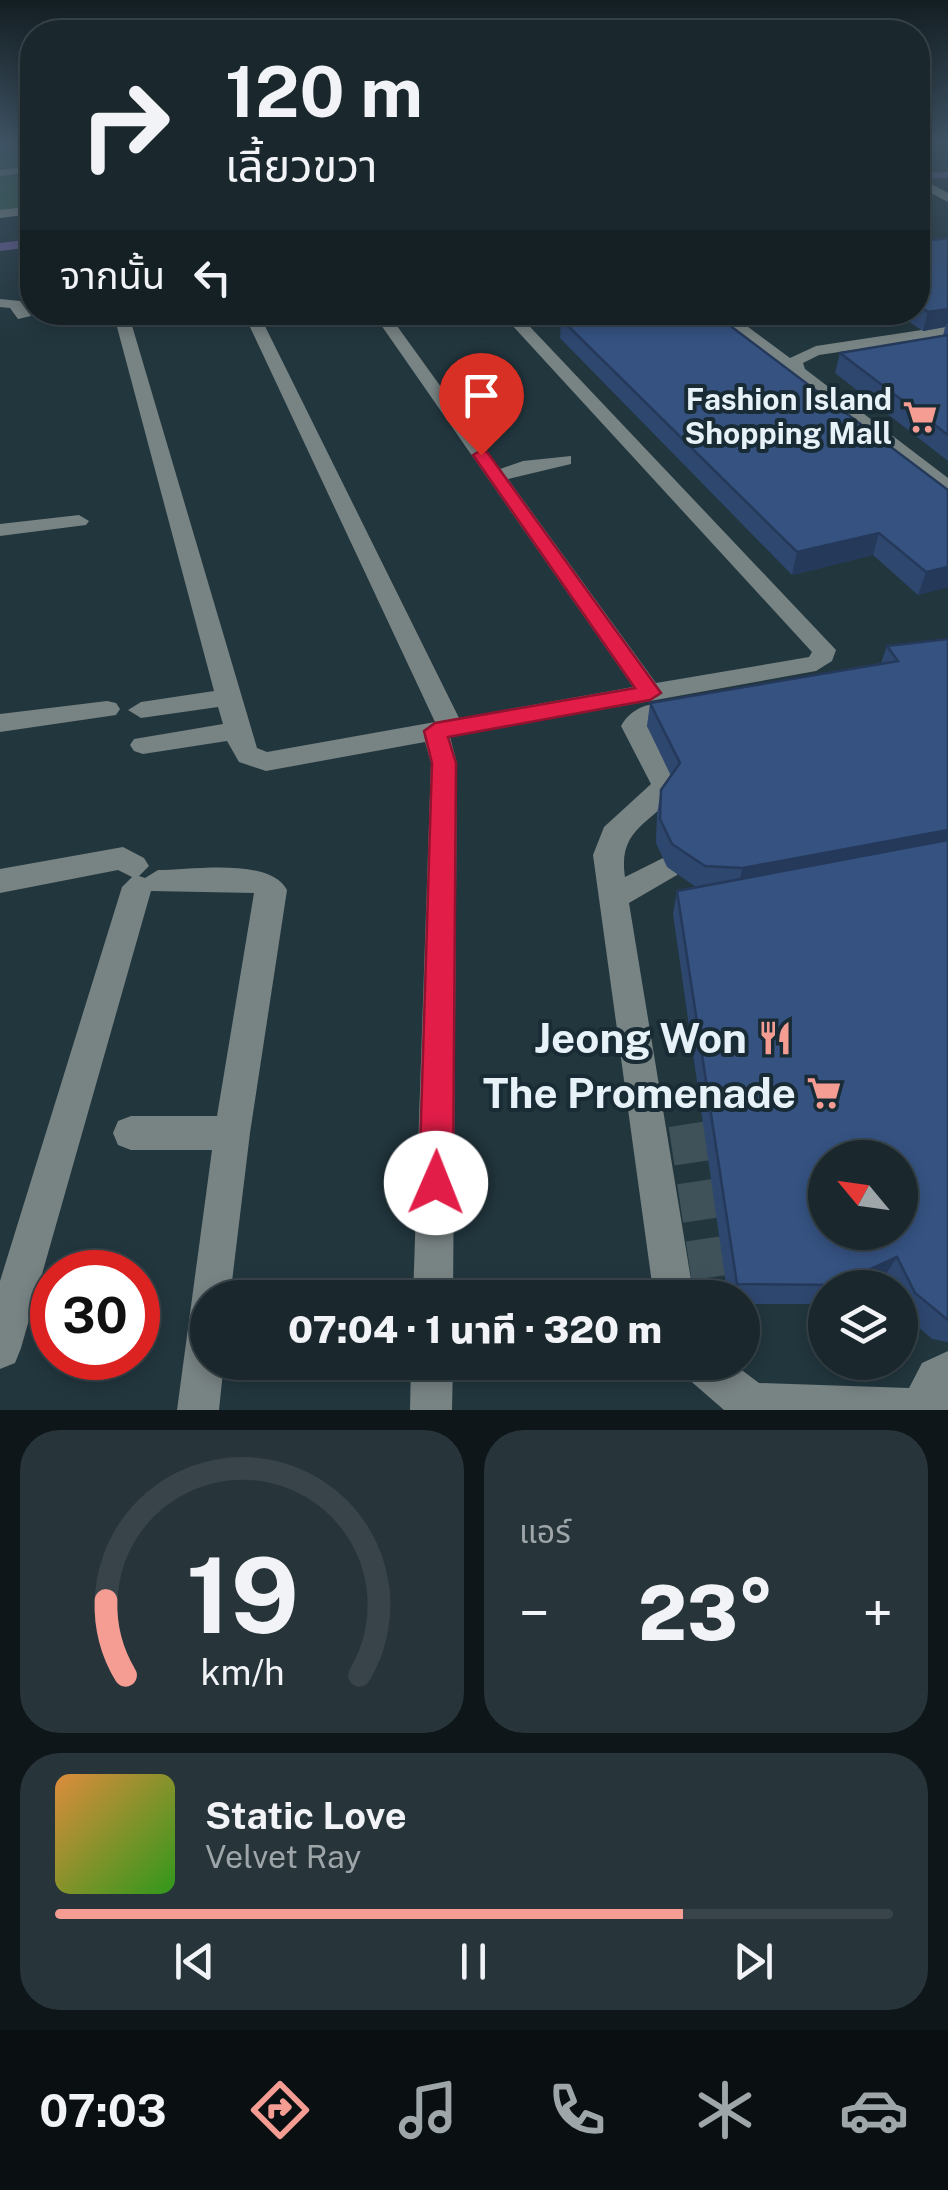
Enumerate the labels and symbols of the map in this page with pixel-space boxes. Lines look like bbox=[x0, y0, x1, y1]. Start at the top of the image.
pin bbox=[439, 353, 524, 456]
place label: Fashion Island Shopping Mall bbox=[685, 381, 892, 451]
supermarket icon: Fashion Island Shopping Mall bbox=[901, 398, 939, 436]
place label: Jeong Won bbox=[534, 1013, 747, 1062]
restaurant icon: Jeong Won bbox=[756, 1019, 794, 1057]
place label: The Promenade bbox=[483, 1068, 796, 1117]
supermarket icon: The Promenade bbox=[805, 1074, 843, 1112]
position arrow bbox=[384, 1131, 488, 1235]
north arrow bbox=[808, 1140, 918, 1250]
speed limit sign: 30 bbox=[30, 1250, 160, 1380]

